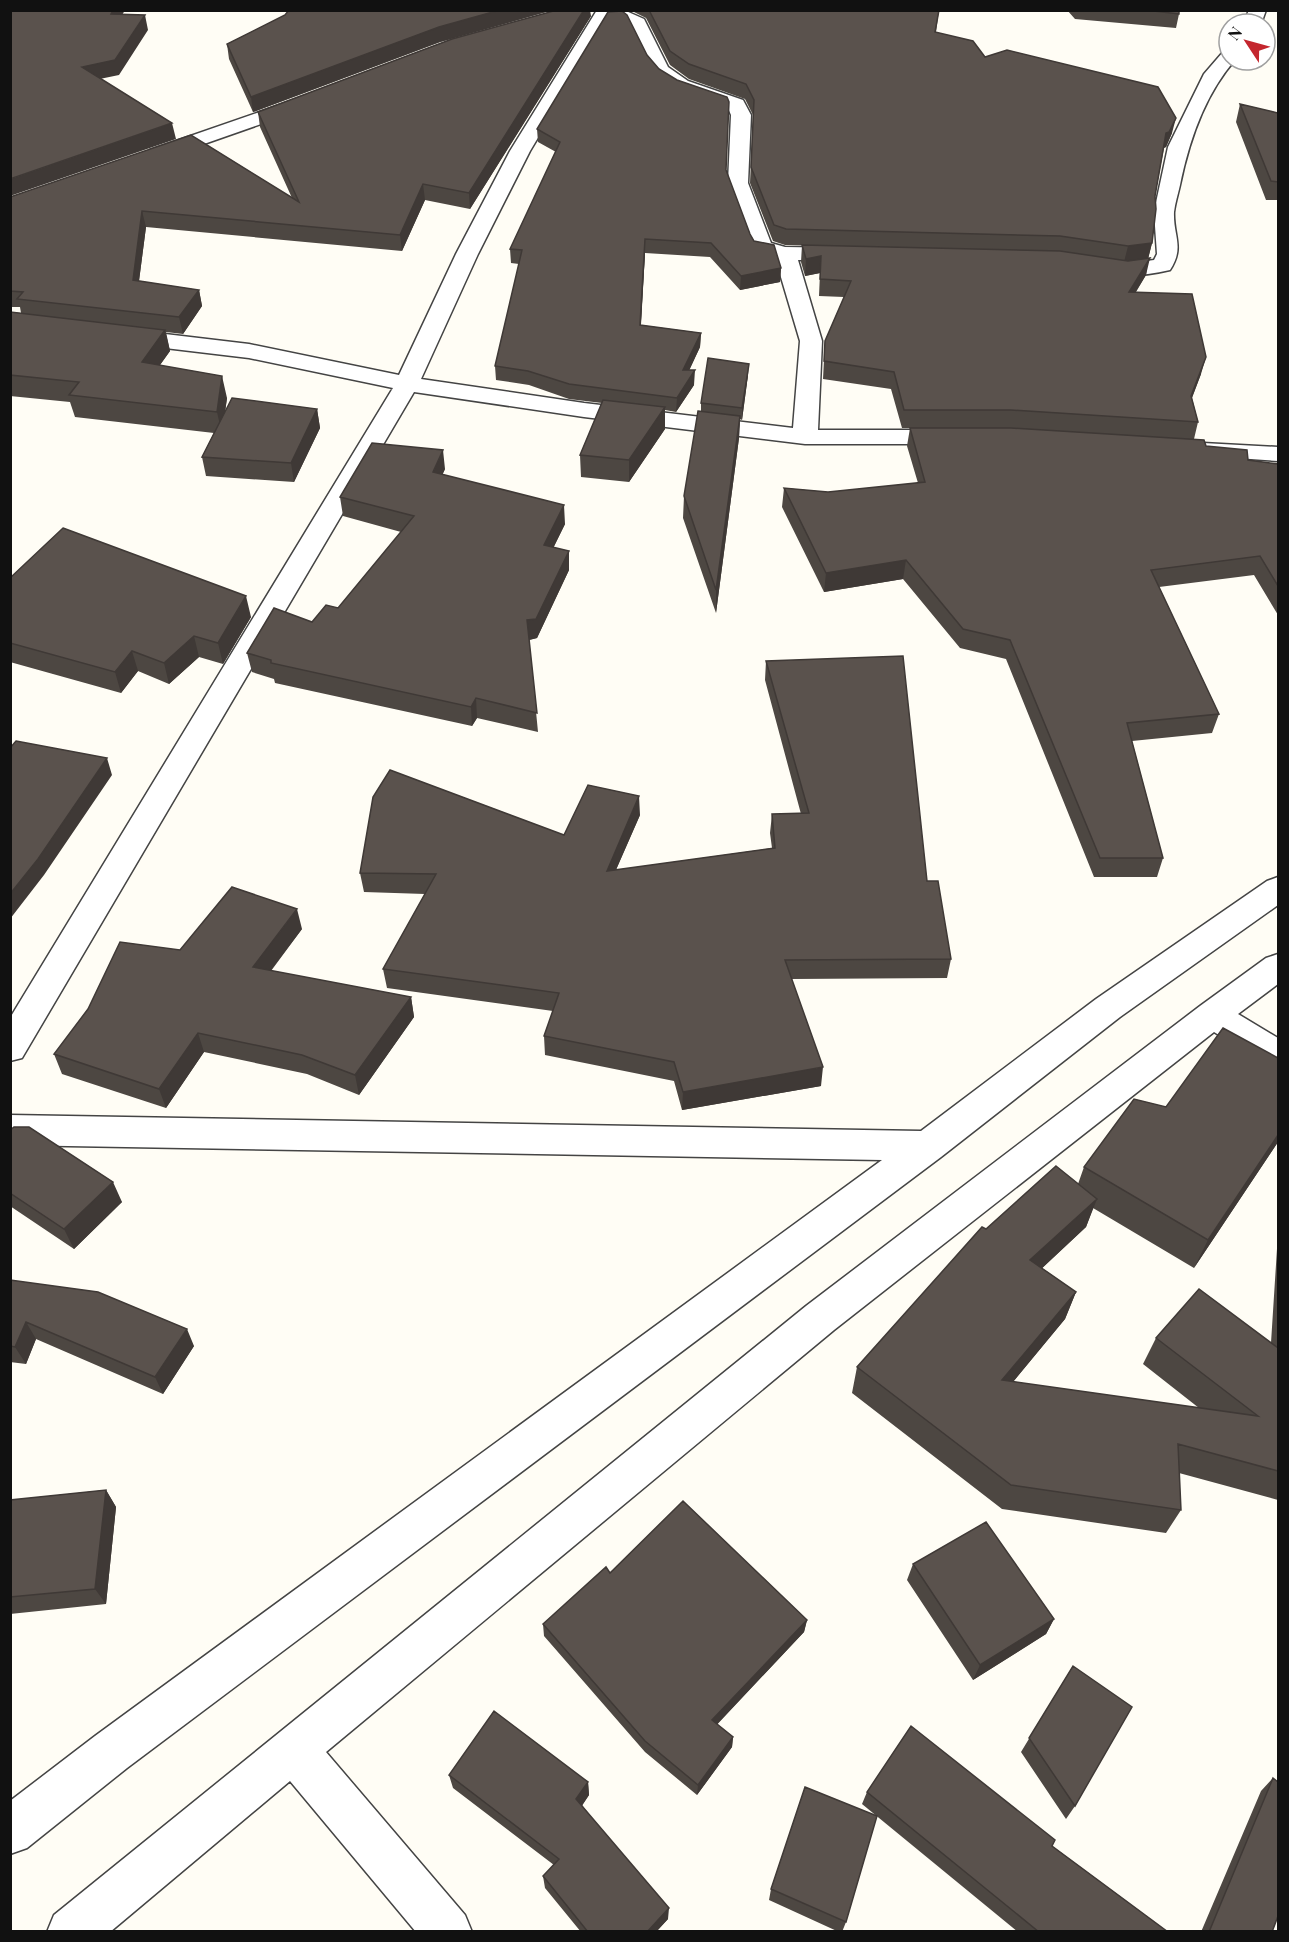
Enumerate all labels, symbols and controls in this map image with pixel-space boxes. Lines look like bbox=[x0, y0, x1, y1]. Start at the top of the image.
north arrow bbox=[1217, 12, 1277, 72]
text: N bbox=[1223, 22, 1247, 44]

